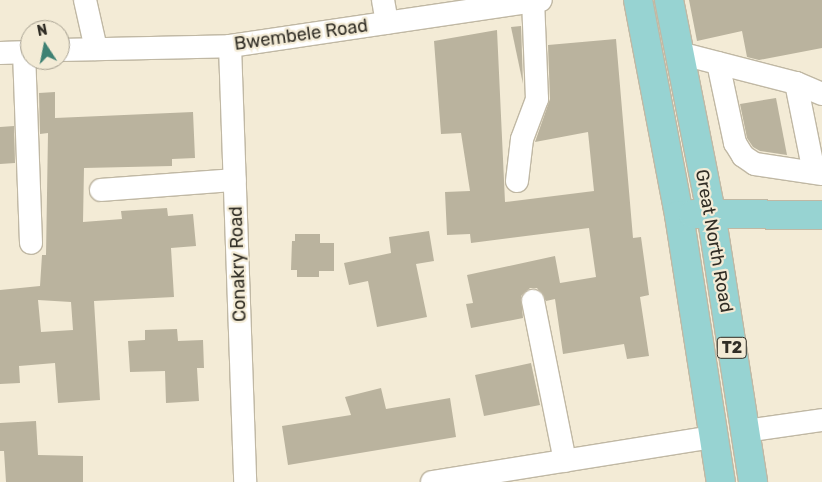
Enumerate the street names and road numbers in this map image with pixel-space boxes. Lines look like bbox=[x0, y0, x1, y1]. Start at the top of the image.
street label: Bwembele Road bbox=[233, 15, 369, 55]
street label: Great North Road bbox=[691, 168, 737, 314]
street label: Conakry Road bbox=[225, 206, 251, 322]
road number: T2 bbox=[716, 334, 748, 362]

